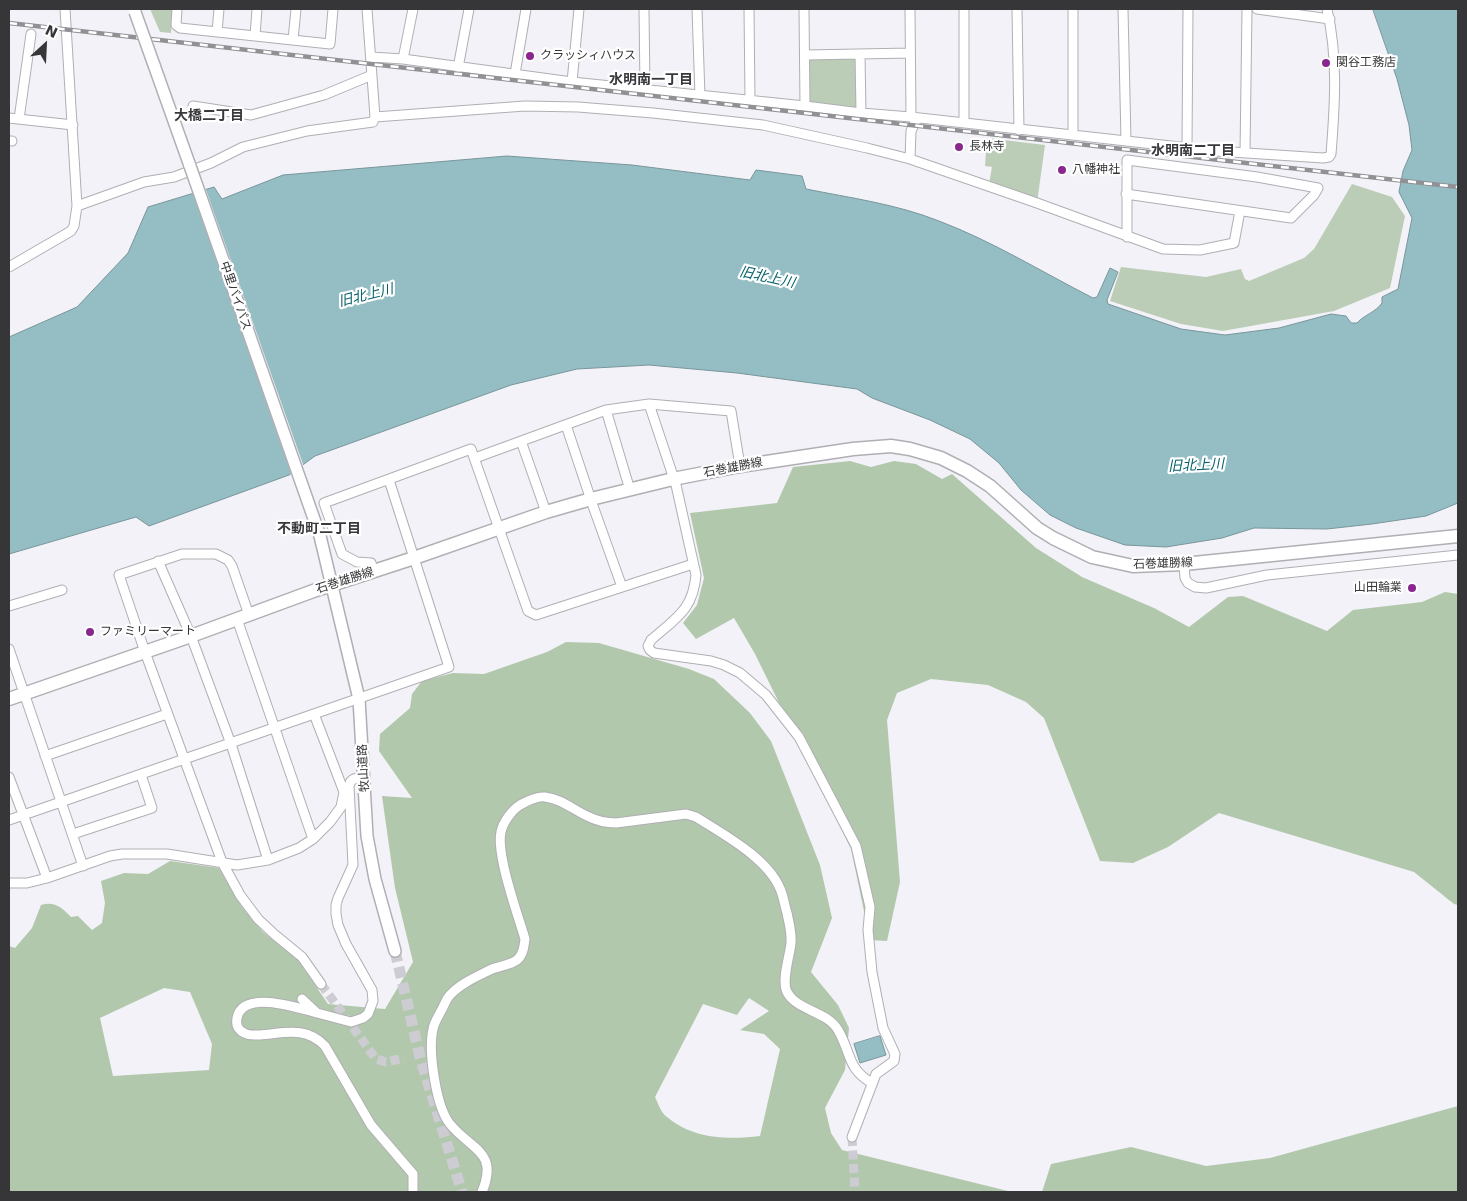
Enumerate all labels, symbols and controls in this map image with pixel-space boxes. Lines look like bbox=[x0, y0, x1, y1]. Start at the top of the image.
north arrow bbox=[20, 20, 70, 70]
text: N bbox=[43, 22, 60, 41]
place label: クラッシィハウス bbox=[540, 49, 636, 63]
marker: クラッシィハウス bbox=[524, 50, 536, 62]
place label: 関谷工務店 bbox=[1336, 56, 1396, 70]
marker: 関谷工務店 bbox=[1320, 57, 1332, 69]
district label: 水明南一丁目 bbox=[609, 72, 693, 88]
district label: 大橋二丁目 bbox=[174, 108, 244, 124]
place label: 長林寺 bbox=[969, 140, 1005, 154]
marker: 長林寺 bbox=[953, 141, 965, 153]
district label: 水明南二丁目 bbox=[1151, 143, 1235, 159]
place label: 八幡神社 bbox=[1072, 163, 1120, 177]
marker: 八幡神社 bbox=[1056, 164, 1068, 176]
street label: 中里バイパス bbox=[216, 260, 254, 332]
water label: 旧北上川 bbox=[738, 264, 796, 292]
water label: 旧北上川 bbox=[337, 281, 395, 311]
street label: 石巻雄勝線 bbox=[702, 455, 764, 481]
water label: 旧北上川 bbox=[1168, 456, 1224, 476]
district label: 不動町二丁目 bbox=[277, 521, 361, 537]
street label: 石巻雄勝線 bbox=[1133, 556, 1193, 572]
street label: 石巻雄勝線 bbox=[314, 565, 376, 597]
place label: 山田輪業 bbox=[1354, 581, 1402, 595]
marker: 山田輪業 bbox=[1406, 582, 1418, 594]
place label: ファミリーマート bbox=[100, 625, 196, 639]
marker: ファミリーマート bbox=[84, 626, 96, 638]
street label: 牧山道路 bbox=[356, 744, 372, 792]

